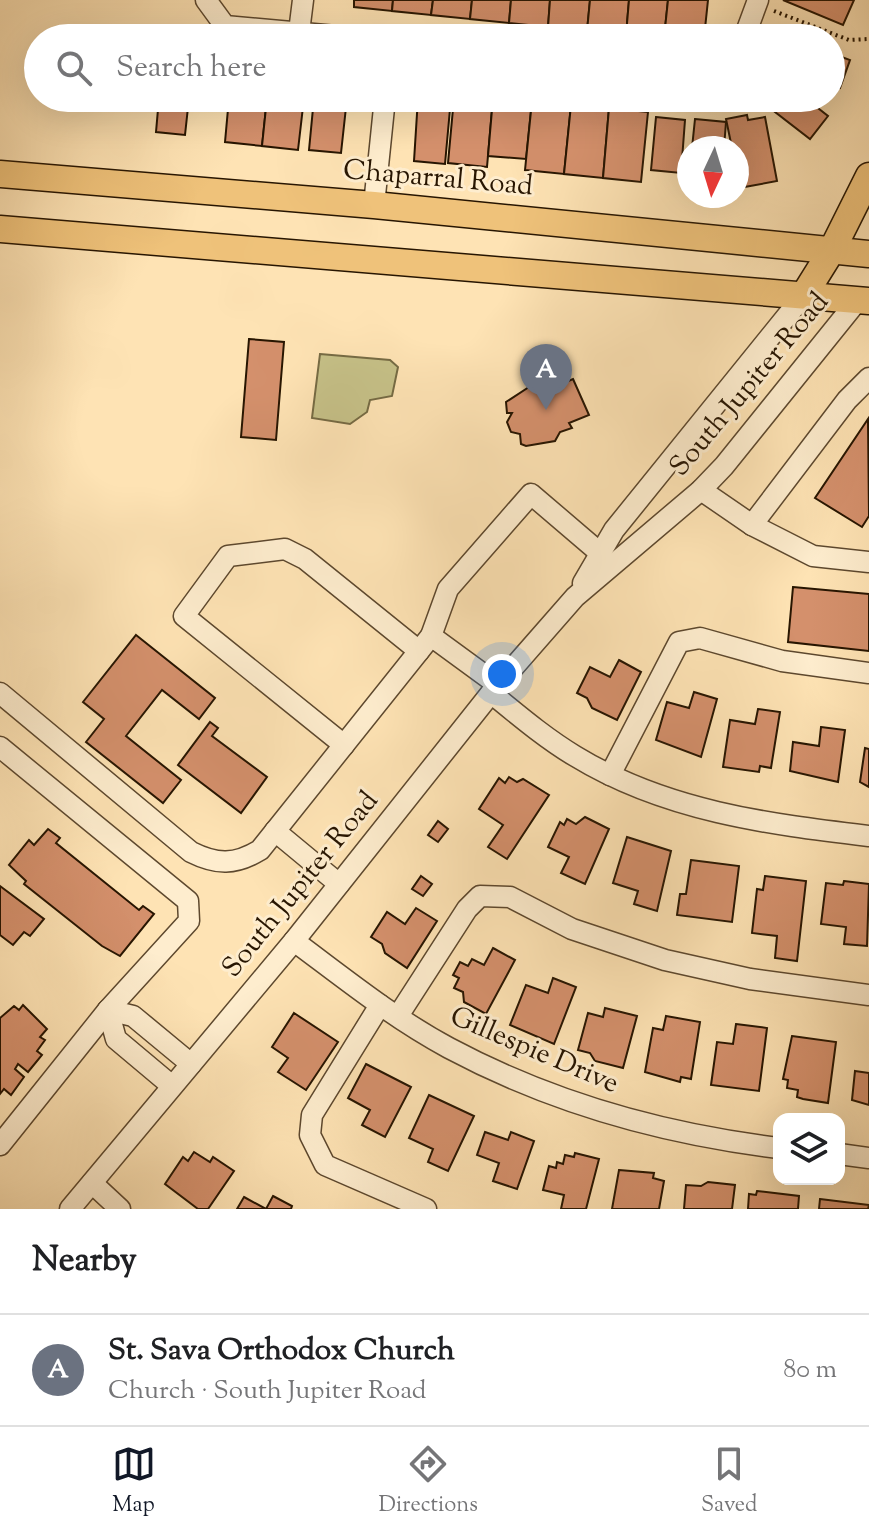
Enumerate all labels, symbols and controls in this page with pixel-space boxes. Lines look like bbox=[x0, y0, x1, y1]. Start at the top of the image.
search box bbox=[24, 24, 845, 112]
icon: search bbox=[52, 46, 96, 90]
text: Search here bbox=[116, 47, 266, 90]
north arrow bbox=[677, 136, 749, 208]
street label: Chaparral Road bbox=[341, 151, 535, 207]
street label: South Jupiter Road bbox=[661, 284, 839, 486]
pin: A bbox=[520, 344, 572, 410]
your location bbox=[482, 654, 522, 694]
street label: South Jupiter Road bbox=[213, 783, 389, 987]
street label: Gillespie Drive bbox=[443, 997, 625, 1105]
map controls bbox=[773, 1113, 845, 1185]
button: layers bbox=[773, 1113, 845, 1185]
text: Nearby bbox=[32, 1237, 137, 1286]
text: St. Sava Orthodox Church bbox=[108, 1330, 455, 1373]
text: A bbox=[47, 1352, 69, 1389]
text: 80 m bbox=[783, 1352, 837, 1389]
text: Church · South Jupiter Road bbox=[108, 1373, 427, 1410]
tab: Map bbox=[112, 1442, 156, 1522]
tab: Directions bbox=[379, 1442, 478, 1522]
tab: Saved bbox=[701, 1442, 757, 1522]

